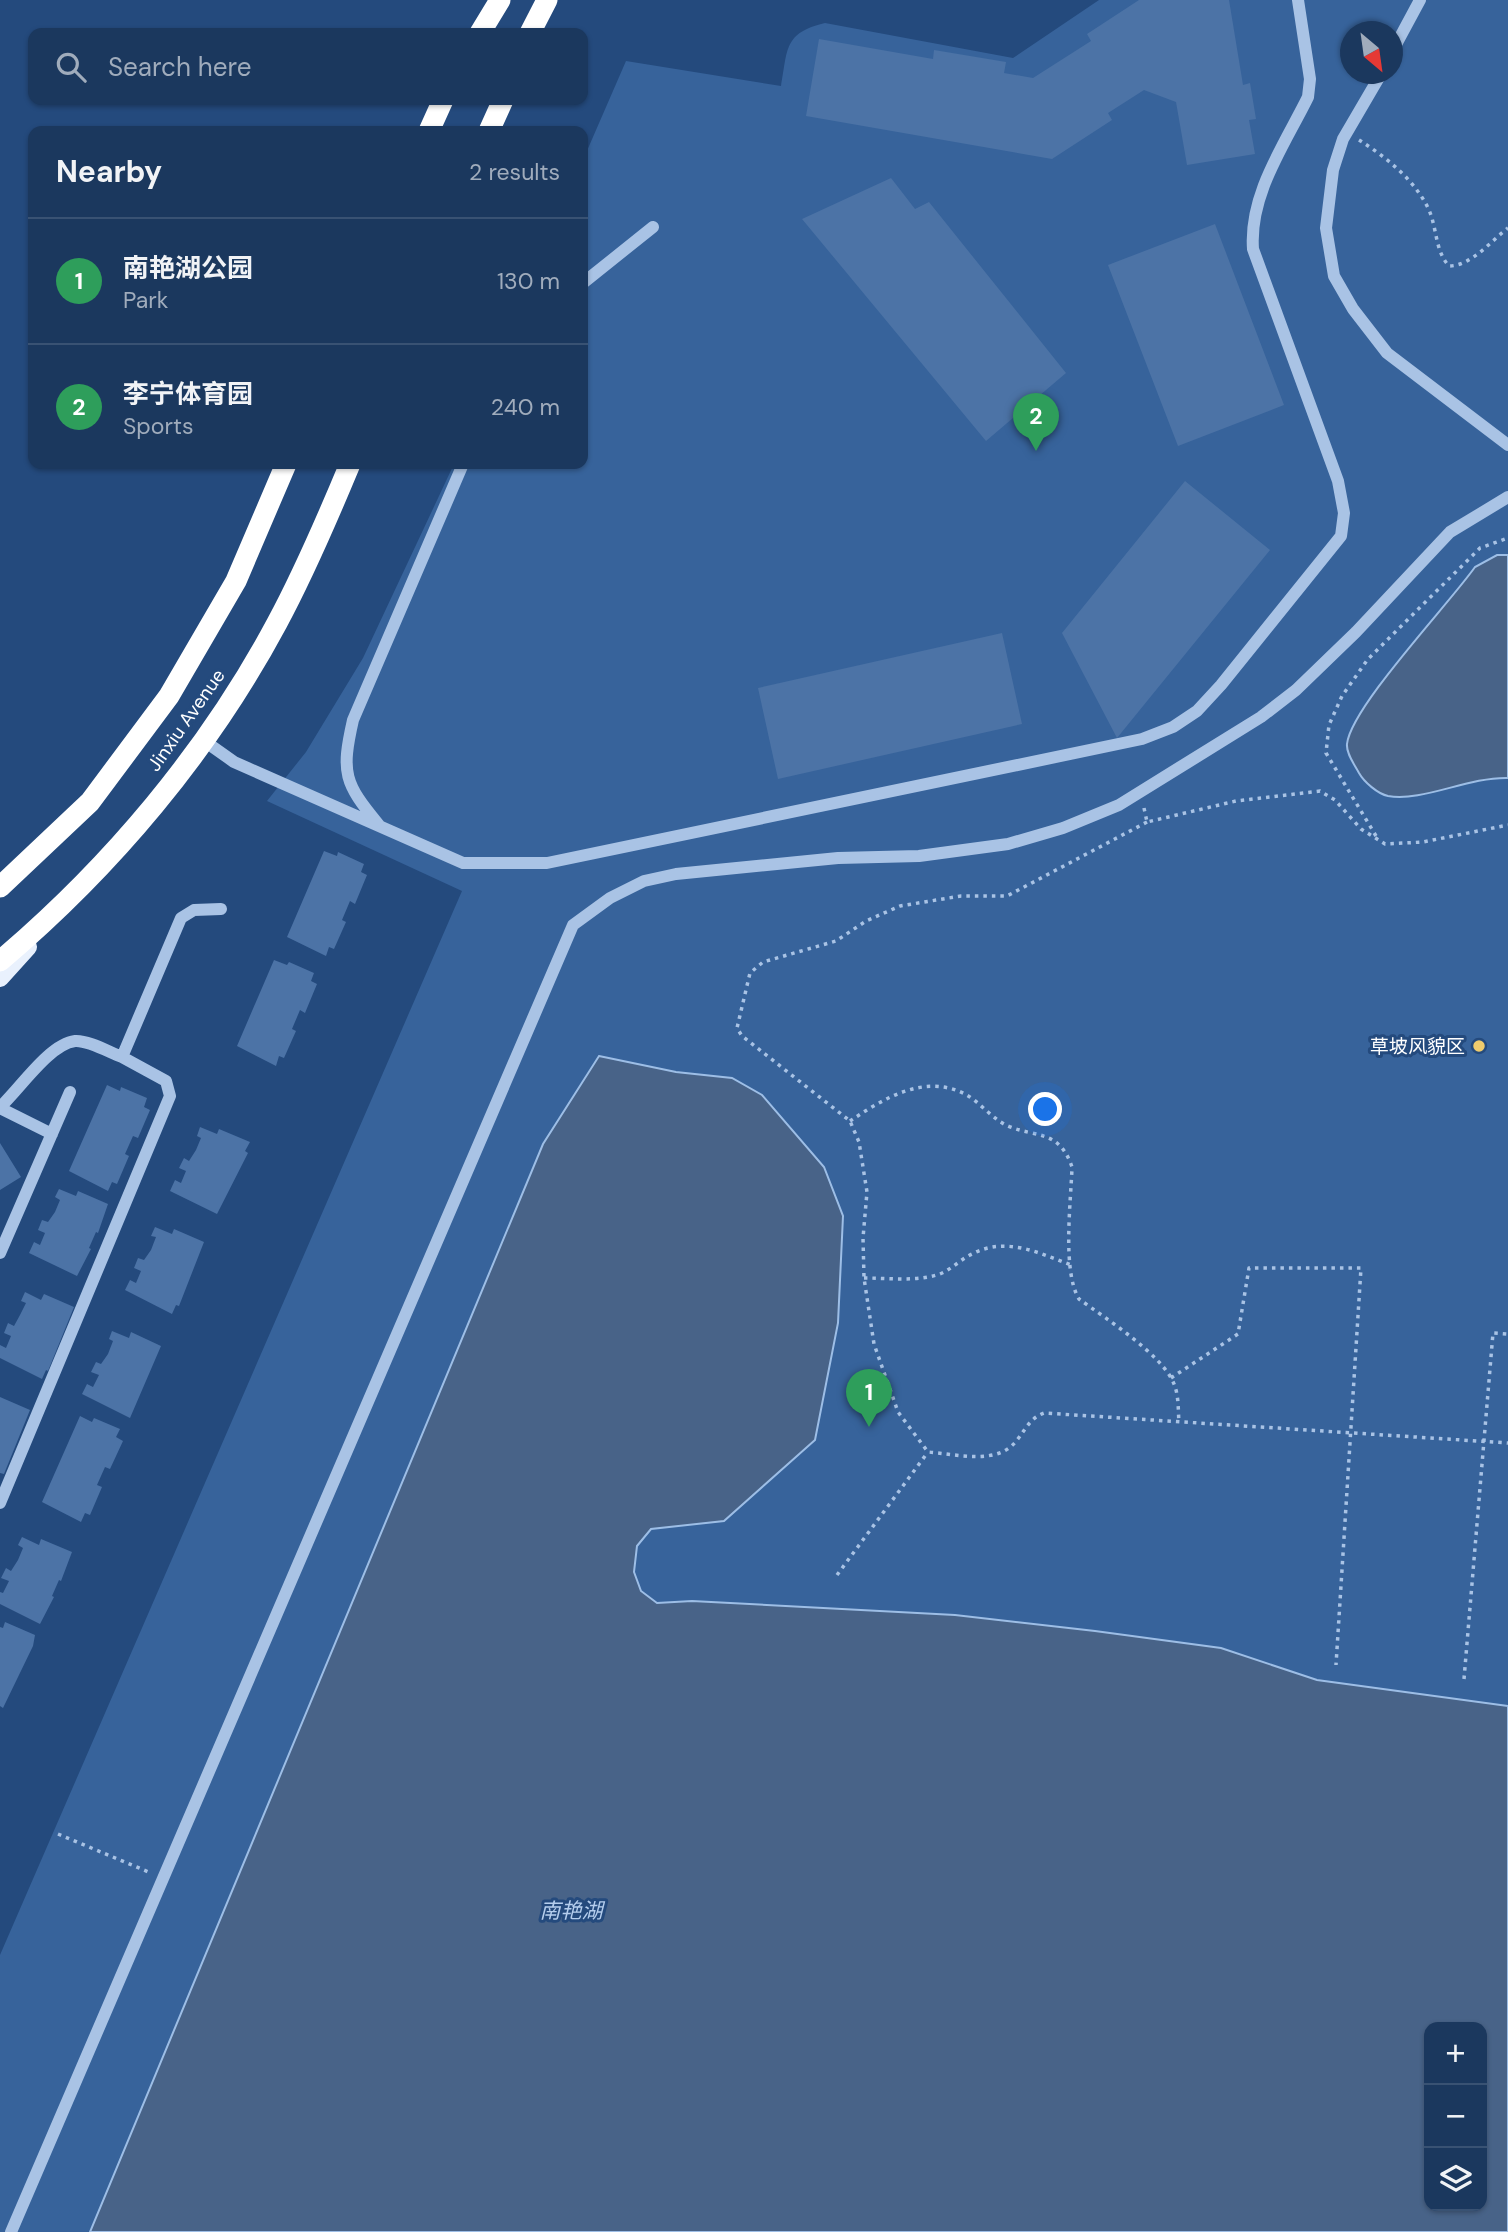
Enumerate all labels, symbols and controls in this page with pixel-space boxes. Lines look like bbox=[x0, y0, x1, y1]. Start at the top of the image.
north arrow bbox=[1340, 21, 1403, 84]
search box bbox=[28, 28, 588, 105]
icon: search bbox=[52, 48, 90, 86]
text: Search here bbox=[108, 50, 251, 84]
text: Nearby bbox=[56, 152, 162, 191]
text: 2 results bbox=[469, 157, 560, 187]
text: 南艳湖公园 bbox=[123, 251, 253, 285]
text: 1 bbox=[75, 266, 83, 296]
text: 130 m bbox=[497, 266, 560, 296]
text: Park bbox=[123, 285, 168, 315]
text: 李宁体育园 bbox=[123, 377, 253, 411]
text: 2 bbox=[72, 392, 86, 422]
text: 240 m bbox=[491, 392, 560, 422]
pin: 2 bbox=[1013, 393, 1059, 451]
text: Sports bbox=[123, 411, 193, 441]
street label: Jinxiu Avenue bbox=[141, 664, 231, 776]
place label: 草坡风貌区 bbox=[1370, 1034, 1465, 1059]
marker: 草坡风貌区 bbox=[1471, 1038, 1487, 1054]
your location bbox=[1028, 1092, 1062, 1126]
pin: 1 bbox=[846, 1369, 892, 1427]
water label: 南艳湖 bbox=[540, 1897, 605, 1925]
map controls bbox=[1424, 2022, 1487, 2211]
button: + bbox=[1424, 2022, 1487, 2085]
button: − bbox=[1424, 2085, 1487, 2148]
button: layers bbox=[1424, 2148, 1487, 2211]

